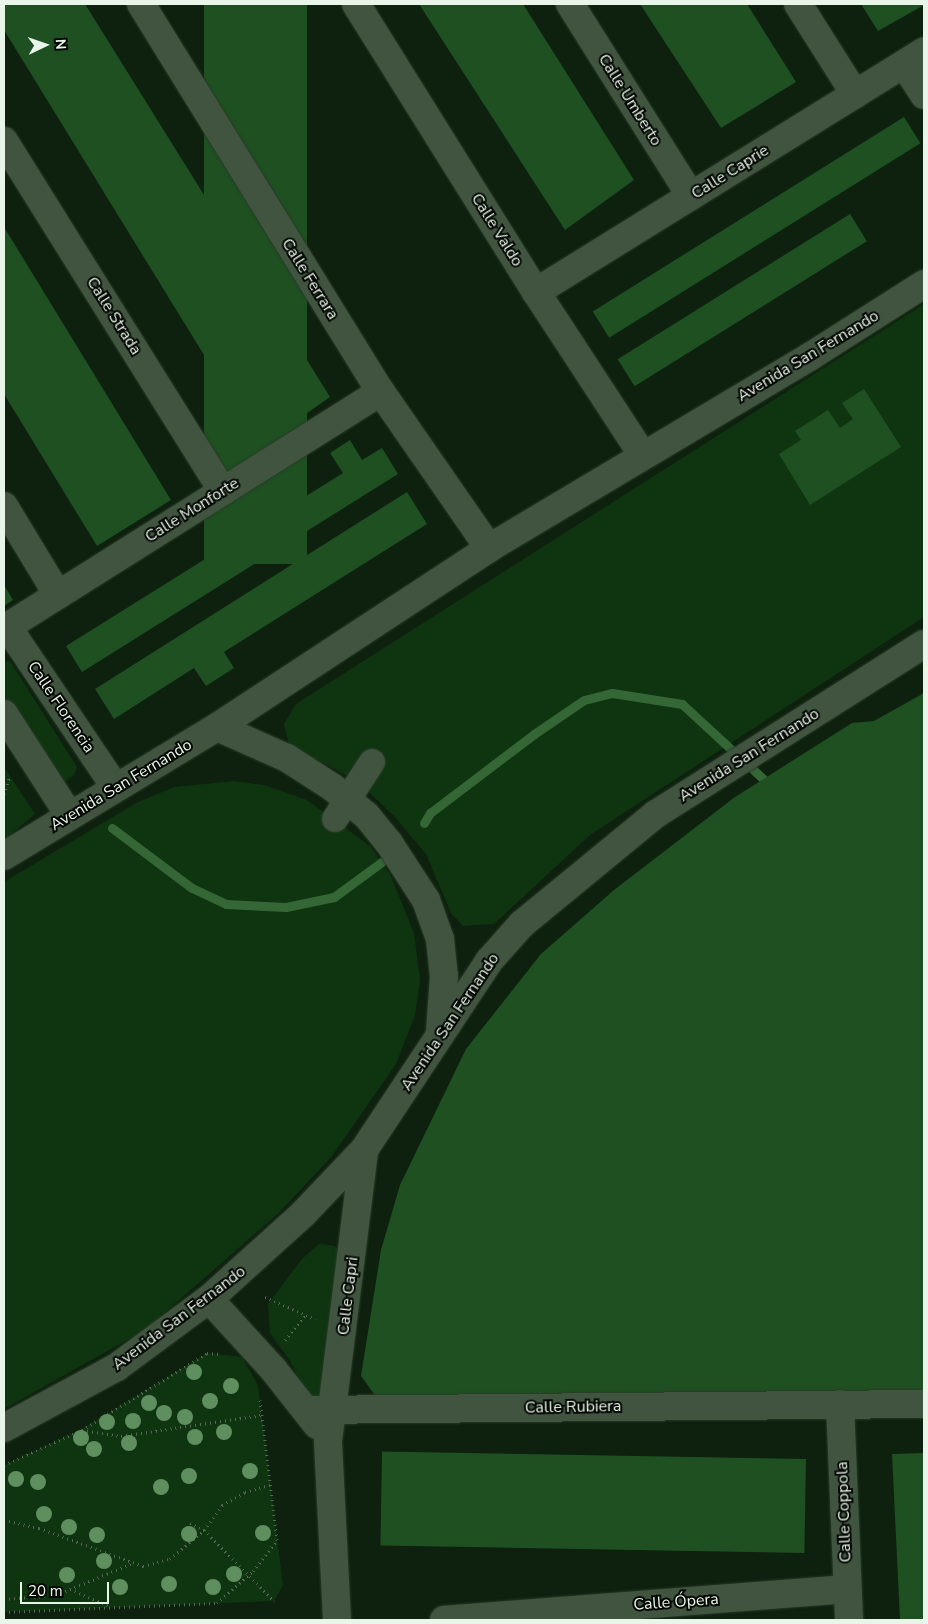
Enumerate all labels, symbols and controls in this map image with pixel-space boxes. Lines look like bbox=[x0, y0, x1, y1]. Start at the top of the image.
north arrow bbox=[20, 20, 70, 70]
text: N bbox=[51, 38, 70, 50]
street label: Calle Umberto bbox=[594, 50, 666, 150]
street label: Calle Caprie bbox=[688, 141, 772, 203]
street label: Calle Valdo bbox=[467, 190, 527, 270]
street label: Calle Ferrara bbox=[277, 235, 343, 323]
street label: Calle Strada bbox=[82, 273, 146, 359]
street label: Avenida San Fernando bbox=[734, 306, 882, 406]
street label: Calle Monforte bbox=[142, 474, 242, 546]
street label: Calle Florencia bbox=[23, 658, 99, 756]
street label: Avenida San Fernando bbox=[675, 704, 823, 806]
street label: Avenida San Fernando bbox=[47, 735, 195, 835]
street label: Avenida San Fernando bbox=[397, 950, 503, 1094]
street label: Calle Capri bbox=[334, 1256, 362, 1336]
street label: Avenida San Fernando bbox=[109, 1262, 249, 1374]
street label: Calle Rubiera bbox=[525, 1397, 621, 1417]
street label: Calle Coppola bbox=[833, 1461, 855, 1563]
scale bar bbox=[22, 1572, 111, 1604]
text: 20 m bbox=[28, 1581, 63, 1601]
street label: Calle Ópera bbox=[633, 1589, 719, 1615]

